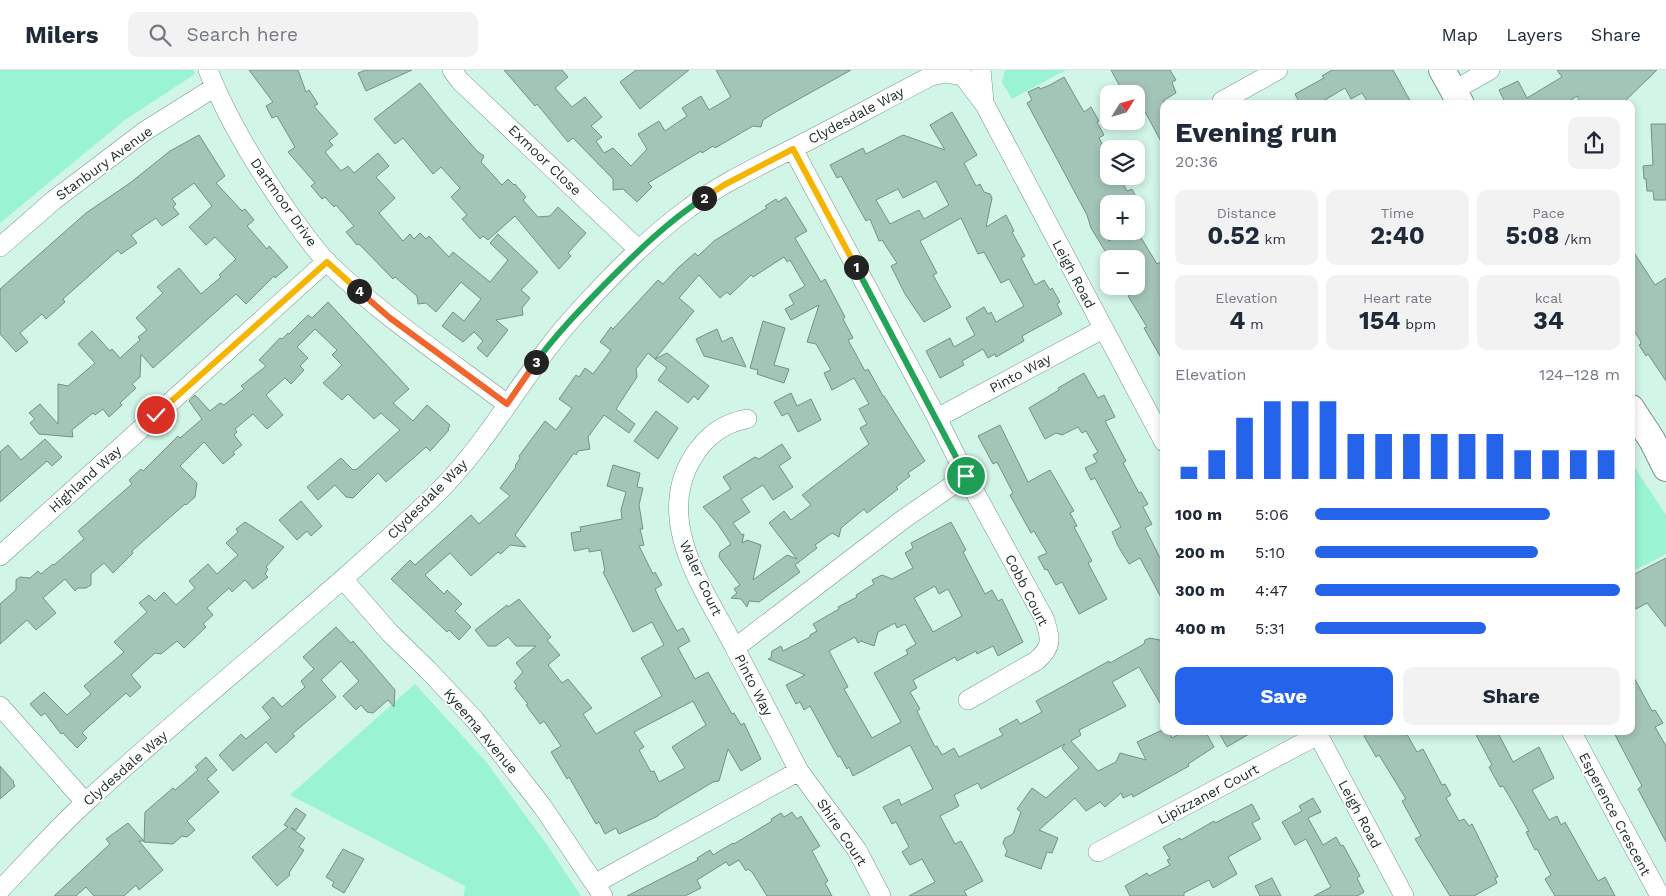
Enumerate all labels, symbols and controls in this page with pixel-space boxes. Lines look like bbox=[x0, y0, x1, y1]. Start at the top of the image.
search box bbox=[128, 12, 478, 57]
text: Milers bbox=[25, 21, 98, 49]
icon: search bbox=[146, 21, 174, 49]
text: Search here bbox=[186, 23, 298, 46]
text: Map bbox=[1441, 24, 1478, 45]
text: Layers bbox=[1506, 24, 1563, 45]
text: Share bbox=[1591, 24, 1641, 45]
street label: Clydesdale Way bbox=[805, 83, 907, 147]
north arrow bbox=[1100, 85, 1145, 130]
map controls bbox=[1100, 85, 1145, 295]
text: Evening run bbox=[1175, 116, 1337, 149]
button: share bbox=[1568, 117, 1620, 169]
street label: Exmoor Close bbox=[505, 121, 585, 199]
street label: Stanbury Avenue bbox=[53, 123, 155, 203]
button: layers bbox=[1100, 140, 1145, 185]
text: 20:36 bbox=[1175, 152, 1218, 171]
street label: Dartmoor Drive bbox=[248, 155, 320, 249]
pin: 2 bbox=[692, 186, 716, 210]
text: 2 bbox=[700, 190, 709, 206]
button: + bbox=[1100, 195, 1145, 240]
text: Distance bbox=[1217, 205, 1276, 221]
text: Time bbox=[1381, 205, 1414, 221]
text: Pace bbox=[1532, 205, 1565, 221]
text: 0.52 bbox=[1207, 221, 1260, 250]
text: 2:40 bbox=[1370, 221, 1425, 250]
text: 5:08 bbox=[1505, 221, 1559, 250]
text: km bbox=[1260, 231, 1286, 247]
text: /km bbox=[1559, 231, 1592, 247]
street label: Leigh Road bbox=[1049, 237, 1099, 311]
button: − bbox=[1100, 250, 1145, 295]
pin: 1 bbox=[844, 254, 868, 280]
text: 1 bbox=[853, 259, 860, 275]
pin: 4 bbox=[346, 278, 372, 304]
text: 4 bbox=[355, 283, 364, 299]
text: Elevation bbox=[1215, 290, 1278, 306]
text: Heart rate bbox=[1363, 290, 1432, 306]
text: kcal bbox=[1535, 290, 1562, 306]
text: 4 bbox=[1229, 306, 1246, 335]
text: 154 bbox=[1359, 306, 1400, 335]
text: 34 bbox=[1533, 306, 1564, 335]
text: m bbox=[1246, 316, 1264, 332]
text: bpm bbox=[1400, 316, 1436, 332]
pin: 3 bbox=[524, 350, 548, 374]
street label: Pinto Way bbox=[987, 350, 1054, 396]
text: 3 bbox=[532, 354, 541, 370]
text: Elevation bbox=[1175, 365, 1246, 384]
text: 124–128 m bbox=[1539, 365, 1620, 384]
pin bbox=[135, 394, 177, 436]
icon: check bbox=[142, 401, 170, 429]
street label: Highland Way bbox=[46, 442, 125, 516]
street label: Clydesdale Way bbox=[384, 455, 471, 542]
pin bbox=[945, 455, 987, 497]
icon: arrive bbox=[952, 462, 980, 490]
text: 100 m bbox=[1175, 505, 1222, 524]
text: 5:06 bbox=[1255, 505, 1289, 524]
street label: Waler Court bbox=[677, 538, 725, 618]
text: 200 m bbox=[1175, 543, 1225, 562]
text: 5:10 bbox=[1255, 543, 1285, 562]
street label: Cobb Court bbox=[1002, 552, 1052, 629]
text: 300 m bbox=[1175, 581, 1225, 600]
text: 4:47 bbox=[1255, 581, 1287, 600]
text: 400 m bbox=[1175, 619, 1226, 638]
text: 5:31 bbox=[1255, 619, 1285, 638]
street label: Pinto Way bbox=[732, 651, 777, 719]
button: Save bbox=[1175, 667, 1393, 725]
button: Share bbox=[1403, 667, 1620, 725]
street label: Kyeema Avenue bbox=[441, 685, 521, 777]
street label: Clydesdale Way bbox=[80, 727, 171, 809]
street label: Esperence Crescent bbox=[1576, 750, 1654, 878]
street label: Lipizzaner Court bbox=[1155, 761, 1261, 827]
street label: Leigh Road bbox=[1335, 777, 1385, 851]
street label: Shire Court bbox=[814, 795, 870, 869]

